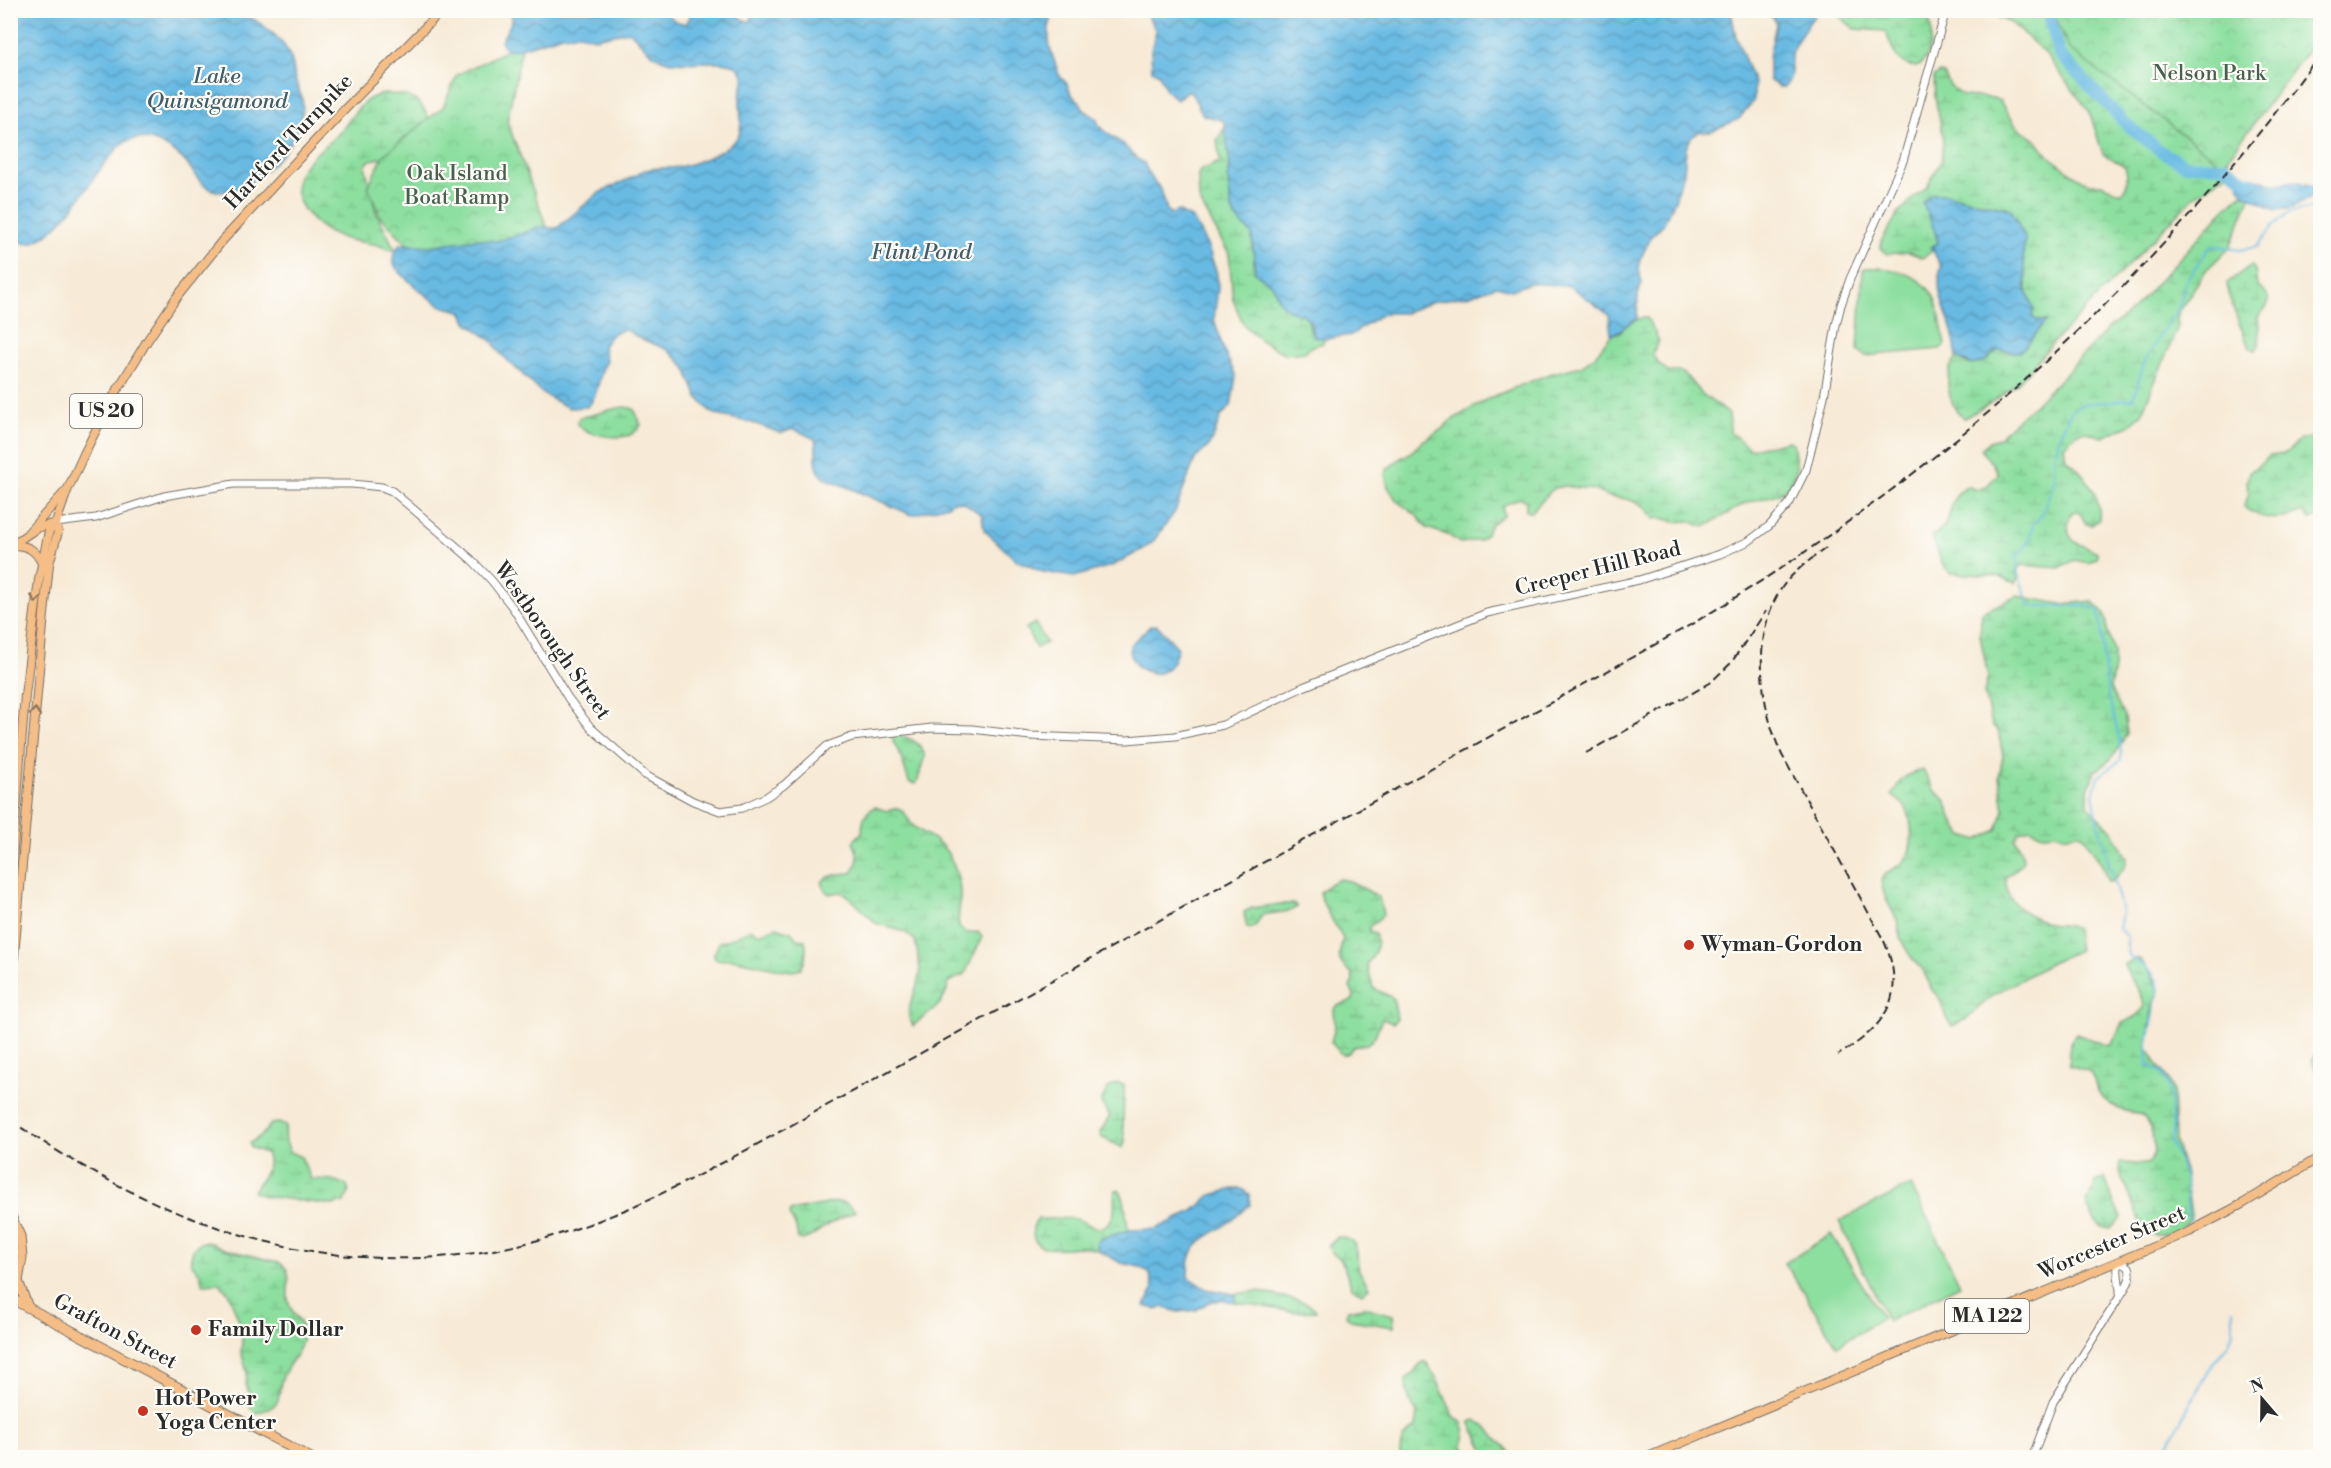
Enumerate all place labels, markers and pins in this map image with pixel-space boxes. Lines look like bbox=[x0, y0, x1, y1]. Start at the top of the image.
place label: Wyman-Gordon bbox=[1700, 932, 1862, 958]
marker: Wyman-Gordon bbox=[1682, 938, 1696, 952]
place label: Family Dollar bbox=[208, 1317, 344, 1343]
marker: Family Dollar bbox=[189, 1323, 203, 1337]
place label: Hot Power Yoga Center bbox=[155, 1386, 277, 1436]
marker: Hot Power Yoga Center bbox=[136, 1404, 150, 1418]

